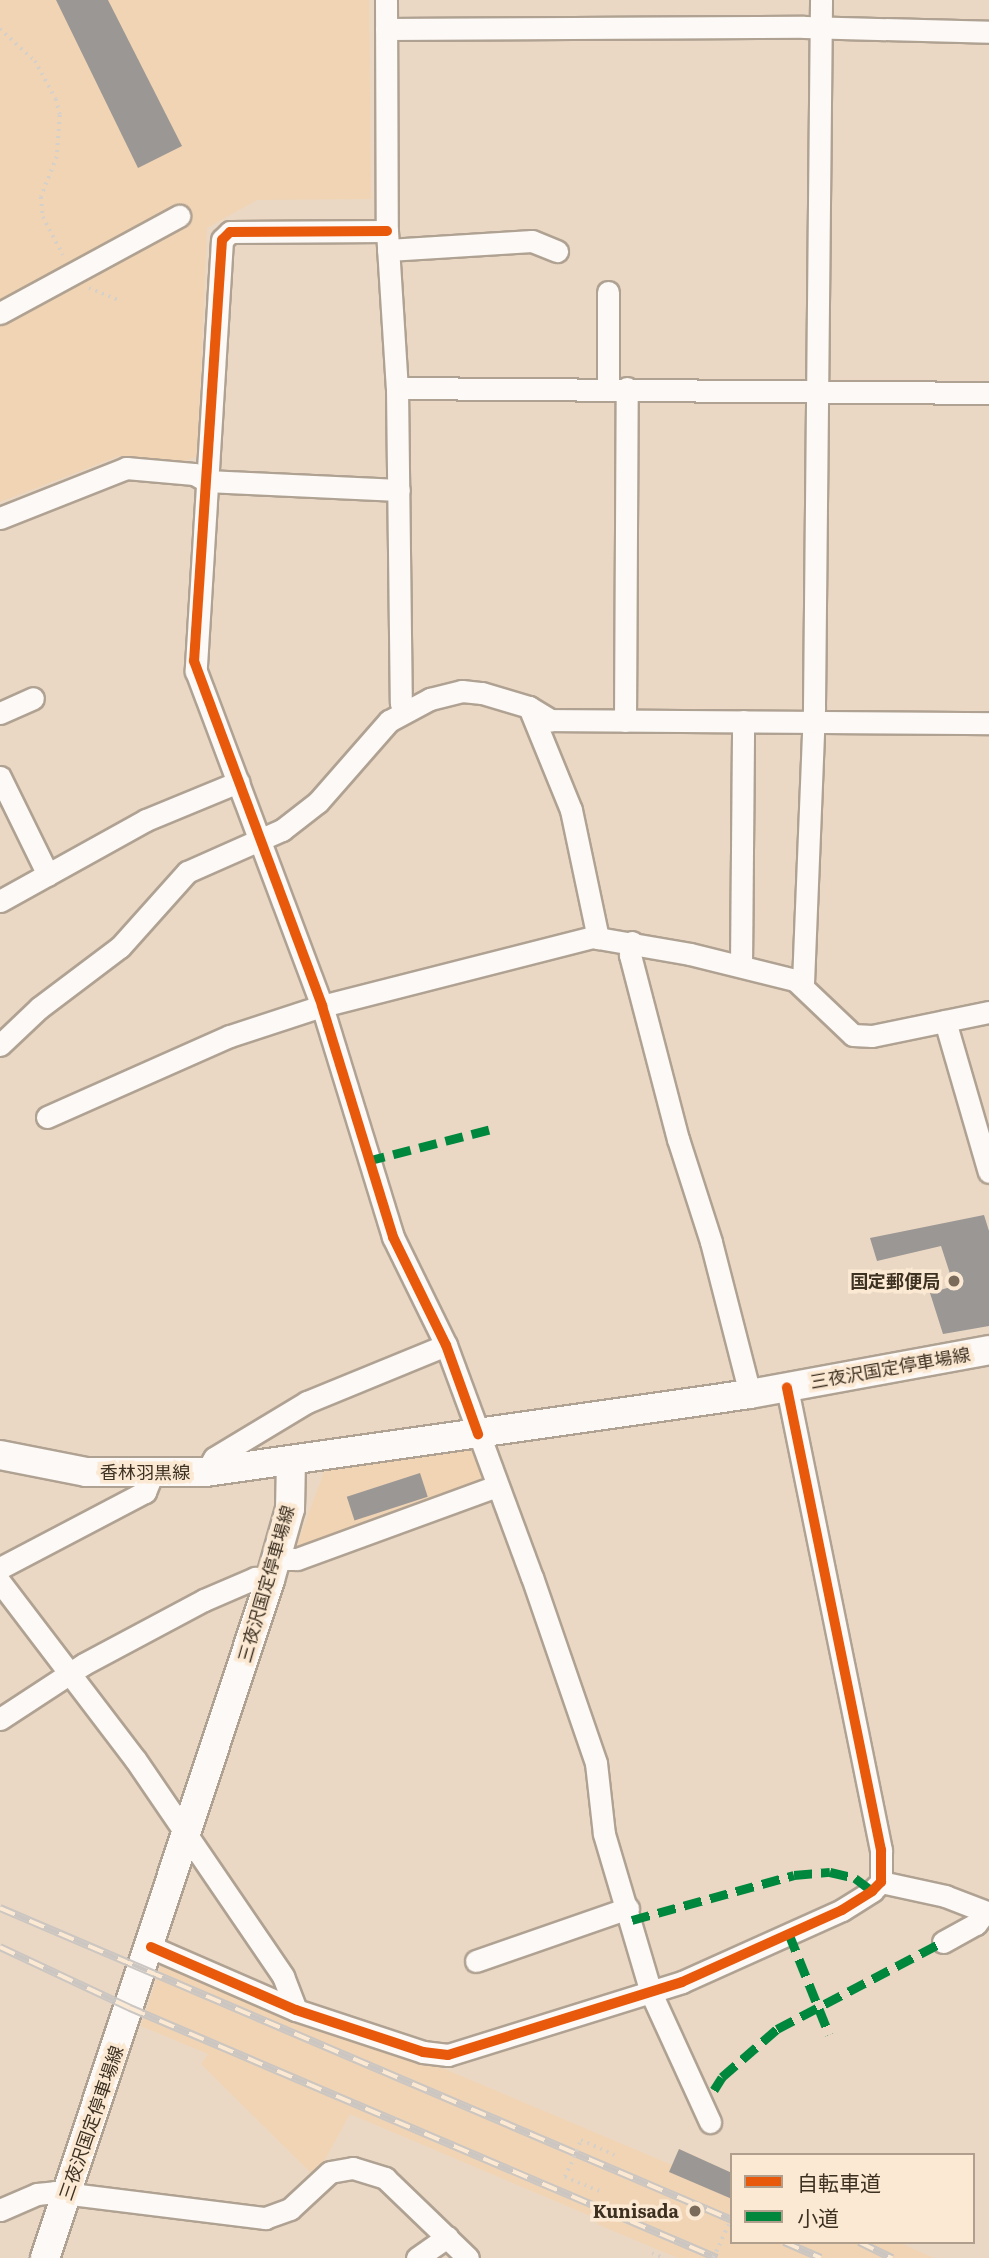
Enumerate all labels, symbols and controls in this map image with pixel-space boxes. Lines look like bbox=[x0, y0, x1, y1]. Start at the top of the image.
place label: 国定郵便局 bbox=[850, 1270, 940, 1292]
marker: 国定郵便局 bbox=[946, 1273, 962, 1289]
street label: 三夜沢国定停車場線 bbox=[808, 1343, 972, 1393]
street label: 香林羽黒線 bbox=[100, 1461, 190, 1483]
street label: 三夜沢国定停車場線 bbox=[233, 1503, 299, 1665]
street label: 三夜沢国定停車場線 bbox=[54, 2043, 128, 2203]
legend bbox=[730, 2153, 975, 2244]
text: 自転車道 bbox=[797, 2166, 881, 2197]
place label: Kunisada bbox=[593, 2200, 679, 2222]
marker: Kunisada bbox=[685, 2201, 705, 2221]
text: 小道 bbox=[797, 2201, 839, 2232]

